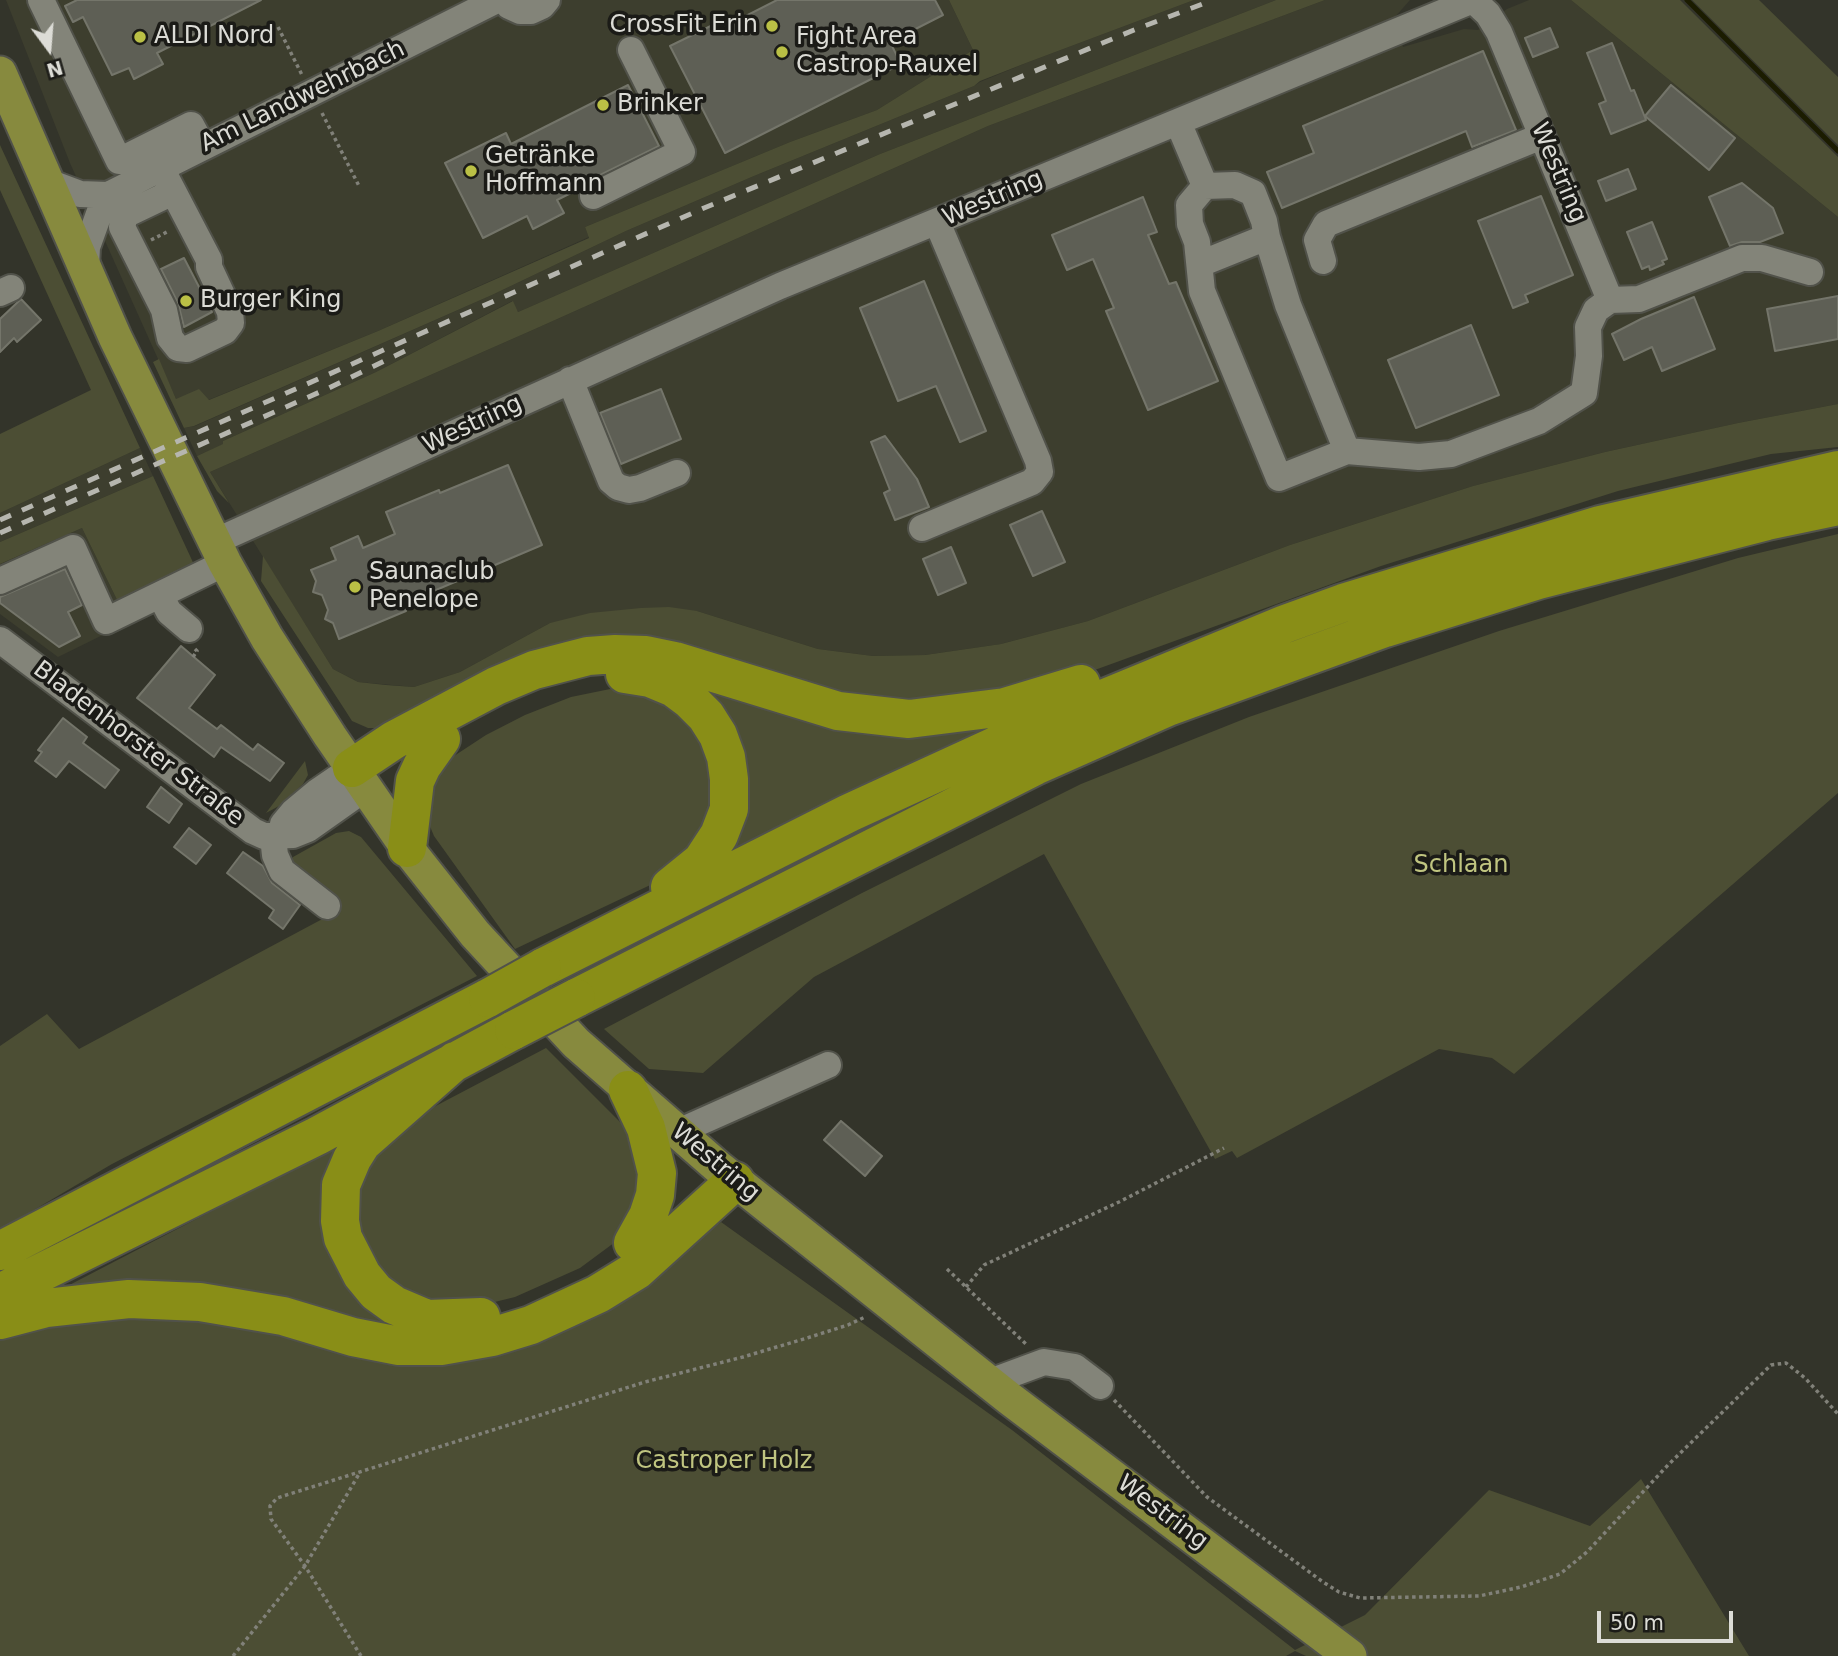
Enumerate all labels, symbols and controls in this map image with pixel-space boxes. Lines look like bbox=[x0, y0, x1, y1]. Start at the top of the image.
place label: CrossFit Erin bbox=[610, 12, 758, 40]
north arrow bbox=[14, 14, 84, 84]
marker: CrossFit Erin bbox=[764, 18, 780, 34]
place label: ALDI Nord bbox=[154, 23, 274, 51]
place label: Fight Area Castrop-Rauxel bbox=[796, 24, 978, 80]
marker: ALDI Nord bbox=[132, 29, 148, 45]
street label: Am Landwehrbach bbox=[196, 35, 410, 159]
marker: Fight Area Castrop-Rauxel bbox=[774, 44, 790, 60]
text: N bbox=[44, 56, 65, 82]
place label: Brinker bbox=[617, 91, 703, 119]
marker: Brinker bbox=[595, 97, 611, 113]
street label: Westring bbox=[1524, 119, 1592, 227]
place label: Getränke Hoffmann bbox=[485, 143, 603, 199]
marker: Getränke Hoffmann bbox=[463, 163, 479, 179]
street label: Westring bbox=[939, 165, 1047, 233]
place label: Burger King bbox=[200, 287, 341, 315]
marker: Burger King bbox=[178, 293, 194, 309]
street label: Westring bbox=[419, 390, 527, 460]
place label: Saunaclub Penelope bbox=[369, 559, 494, 615]
marker: Saunaclub Penelope bbox=[347, 579, 363, 595]
street label: Bladenhorster Straße bbox=[27, 655, 249, 833]
park label: Schlaan bbox=[1414, 852, 1508, 880]
street label: Westring bbox=[665, 1118, 765, 1208]
park label: Castroper Holz bbox=[636, 1448, 812, 1476]
street label: Westring bbox=[1111, 1470, 1213, 1556]
scale bar bbox=[1600, 1596, 1736, 1640]
text: 50 m bbox=[1610, 1611, 1664, 1635]

